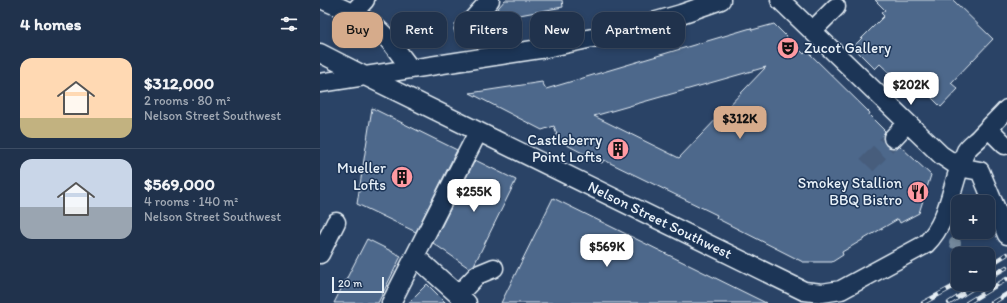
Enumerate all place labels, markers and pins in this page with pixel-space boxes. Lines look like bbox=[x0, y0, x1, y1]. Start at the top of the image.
theatre icon: Zucot Gallery bbox=[775, 35, 801, 61]
place label: Zucot Gallery bbox=[804, 39, 891, 57]
pin: $202K bbox=[883, 72, 939, 106]
pin: $312K bbox=[712, 106, 768, 140]
place label: Castleberry Point Lofts bbox=[527, 131, 602, 166]
building icon: Castleberry Point Lofts bbox=[605, 136, 631, 162]
place label: Mueller Lofts bbox=[337, 159, 386, 194]
building icon: Mueller Lofts bbox=[389, 164, 415, 190]
place label: Smokey Stallion BBQ Bistro bbox=[798, 174, 903, 209]
pin: $255K bbox=[446, 179, 502, 213]
restaurant icon: Smokey Stallion BBQ Bistro bbox=[905, 179, 931, 205]
pin: $569K bbox=[579, 234, 635, 268]

